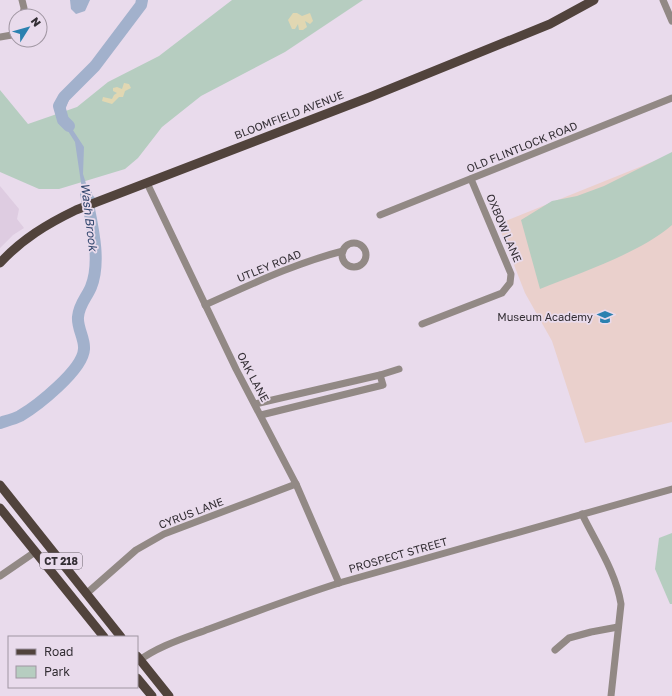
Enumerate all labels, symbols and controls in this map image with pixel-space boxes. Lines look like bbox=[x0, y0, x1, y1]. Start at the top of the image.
north arrow bbox=[8, 8, 48, 48]
text: N bbox=[29, 14, 44, 29]
street label: BLOOMFIELD AVENUE bbox=[232, 88, 346, 141]
street label: OLD FLINTLOCK ROAD bbox=[464, 118, 579, 175]
water label: Wash Brook bbox=[78, 182, 101, 253]
street label: OXBOW LANE bbox=[484, 192, 525, 264]
street label: UTLEY ROAD bbox=[235, 247, 303, 284]
school or university icon: Museum Academy bbox=[596, 308, 614, 326]
place label: Museum Academy bbox=[497, 310, 593, 323]
street label: OAK LANE bbox=[235, 350, 272, 404]
street label: CYRUS LANE bbox=[157, 494, 225, 531]
street label: PROSPECT STREET bbox=[347, 534, 449, 575]
road number: CT 218 bbox=[40, 553, 82, 569]
legend bbox=[8, 636, 138, 688]
text: Road bbox=[44, 644, 73, 659]
text: Park bbox=[44, 664, 70, 679]

